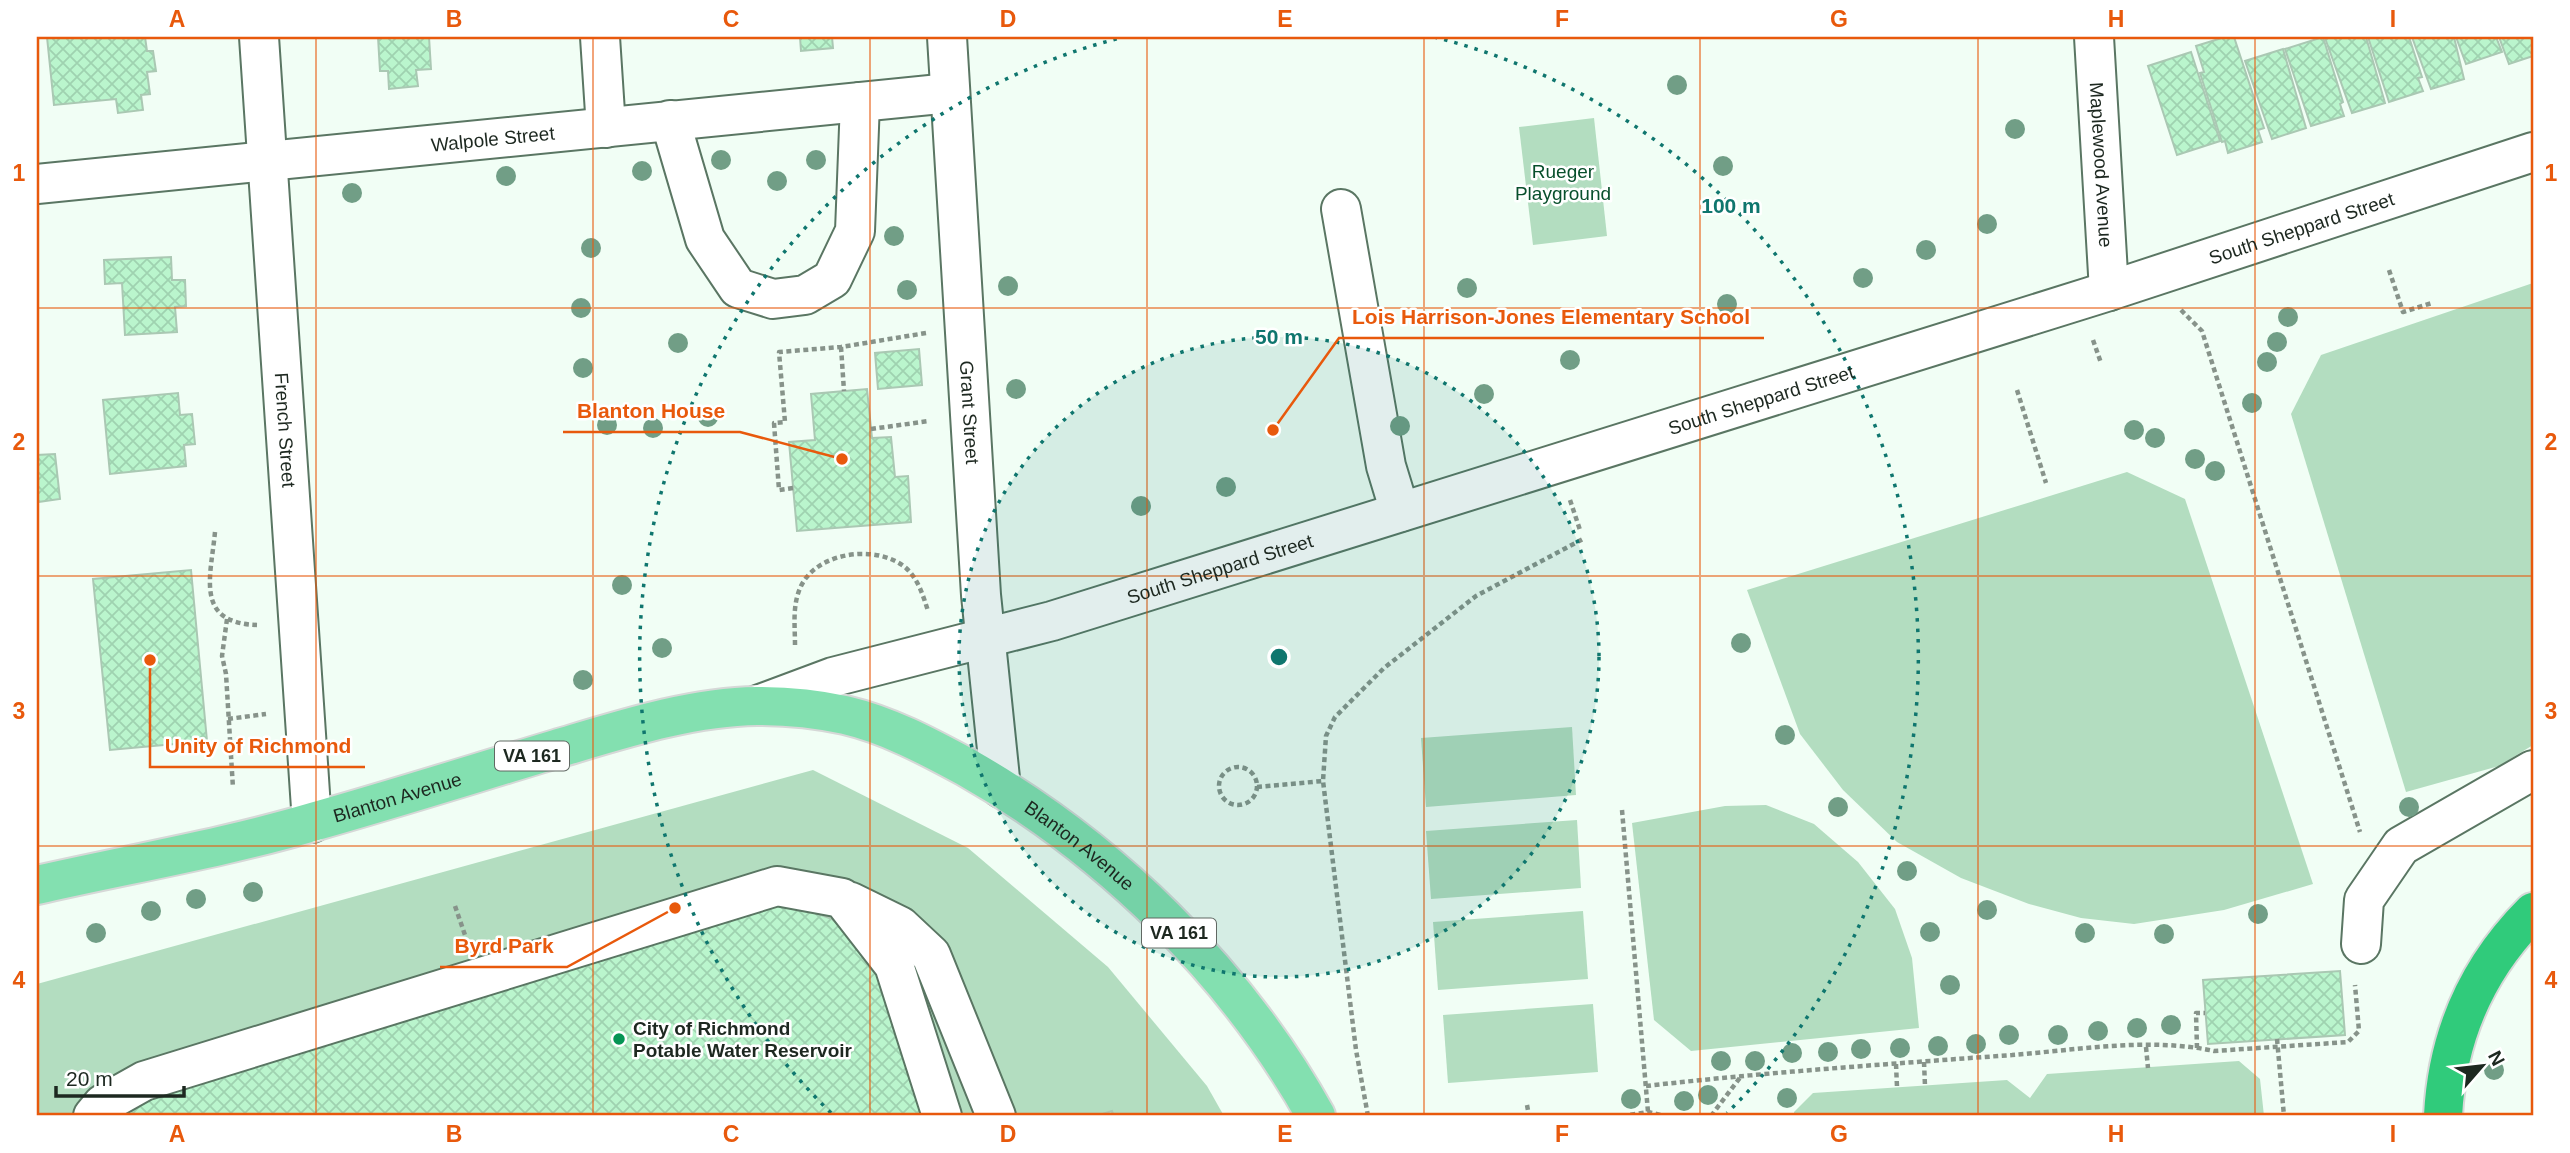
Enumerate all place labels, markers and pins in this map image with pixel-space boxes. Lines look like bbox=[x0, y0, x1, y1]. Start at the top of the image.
callout: Lois Harrison-Jones Elementary School bbox=[1339, 296, 1764, 338]
callout: Blanton House bbox=[563, 390, 740, 432]
centre of rings bbox=[1267, 645, 1291, 669]
callout: Unity of Richmond bbox=[150, 725, 365, 767]
callout: Byrd Park bbox=[440, 925, 567, 967]
place label: City of Richmond Potable Water Reservoir bbox=[633, 1018, 853, 1061]
marker: City of Richmond Potable Water Reservoir bbox=[611, 1031, 627, 1047]

